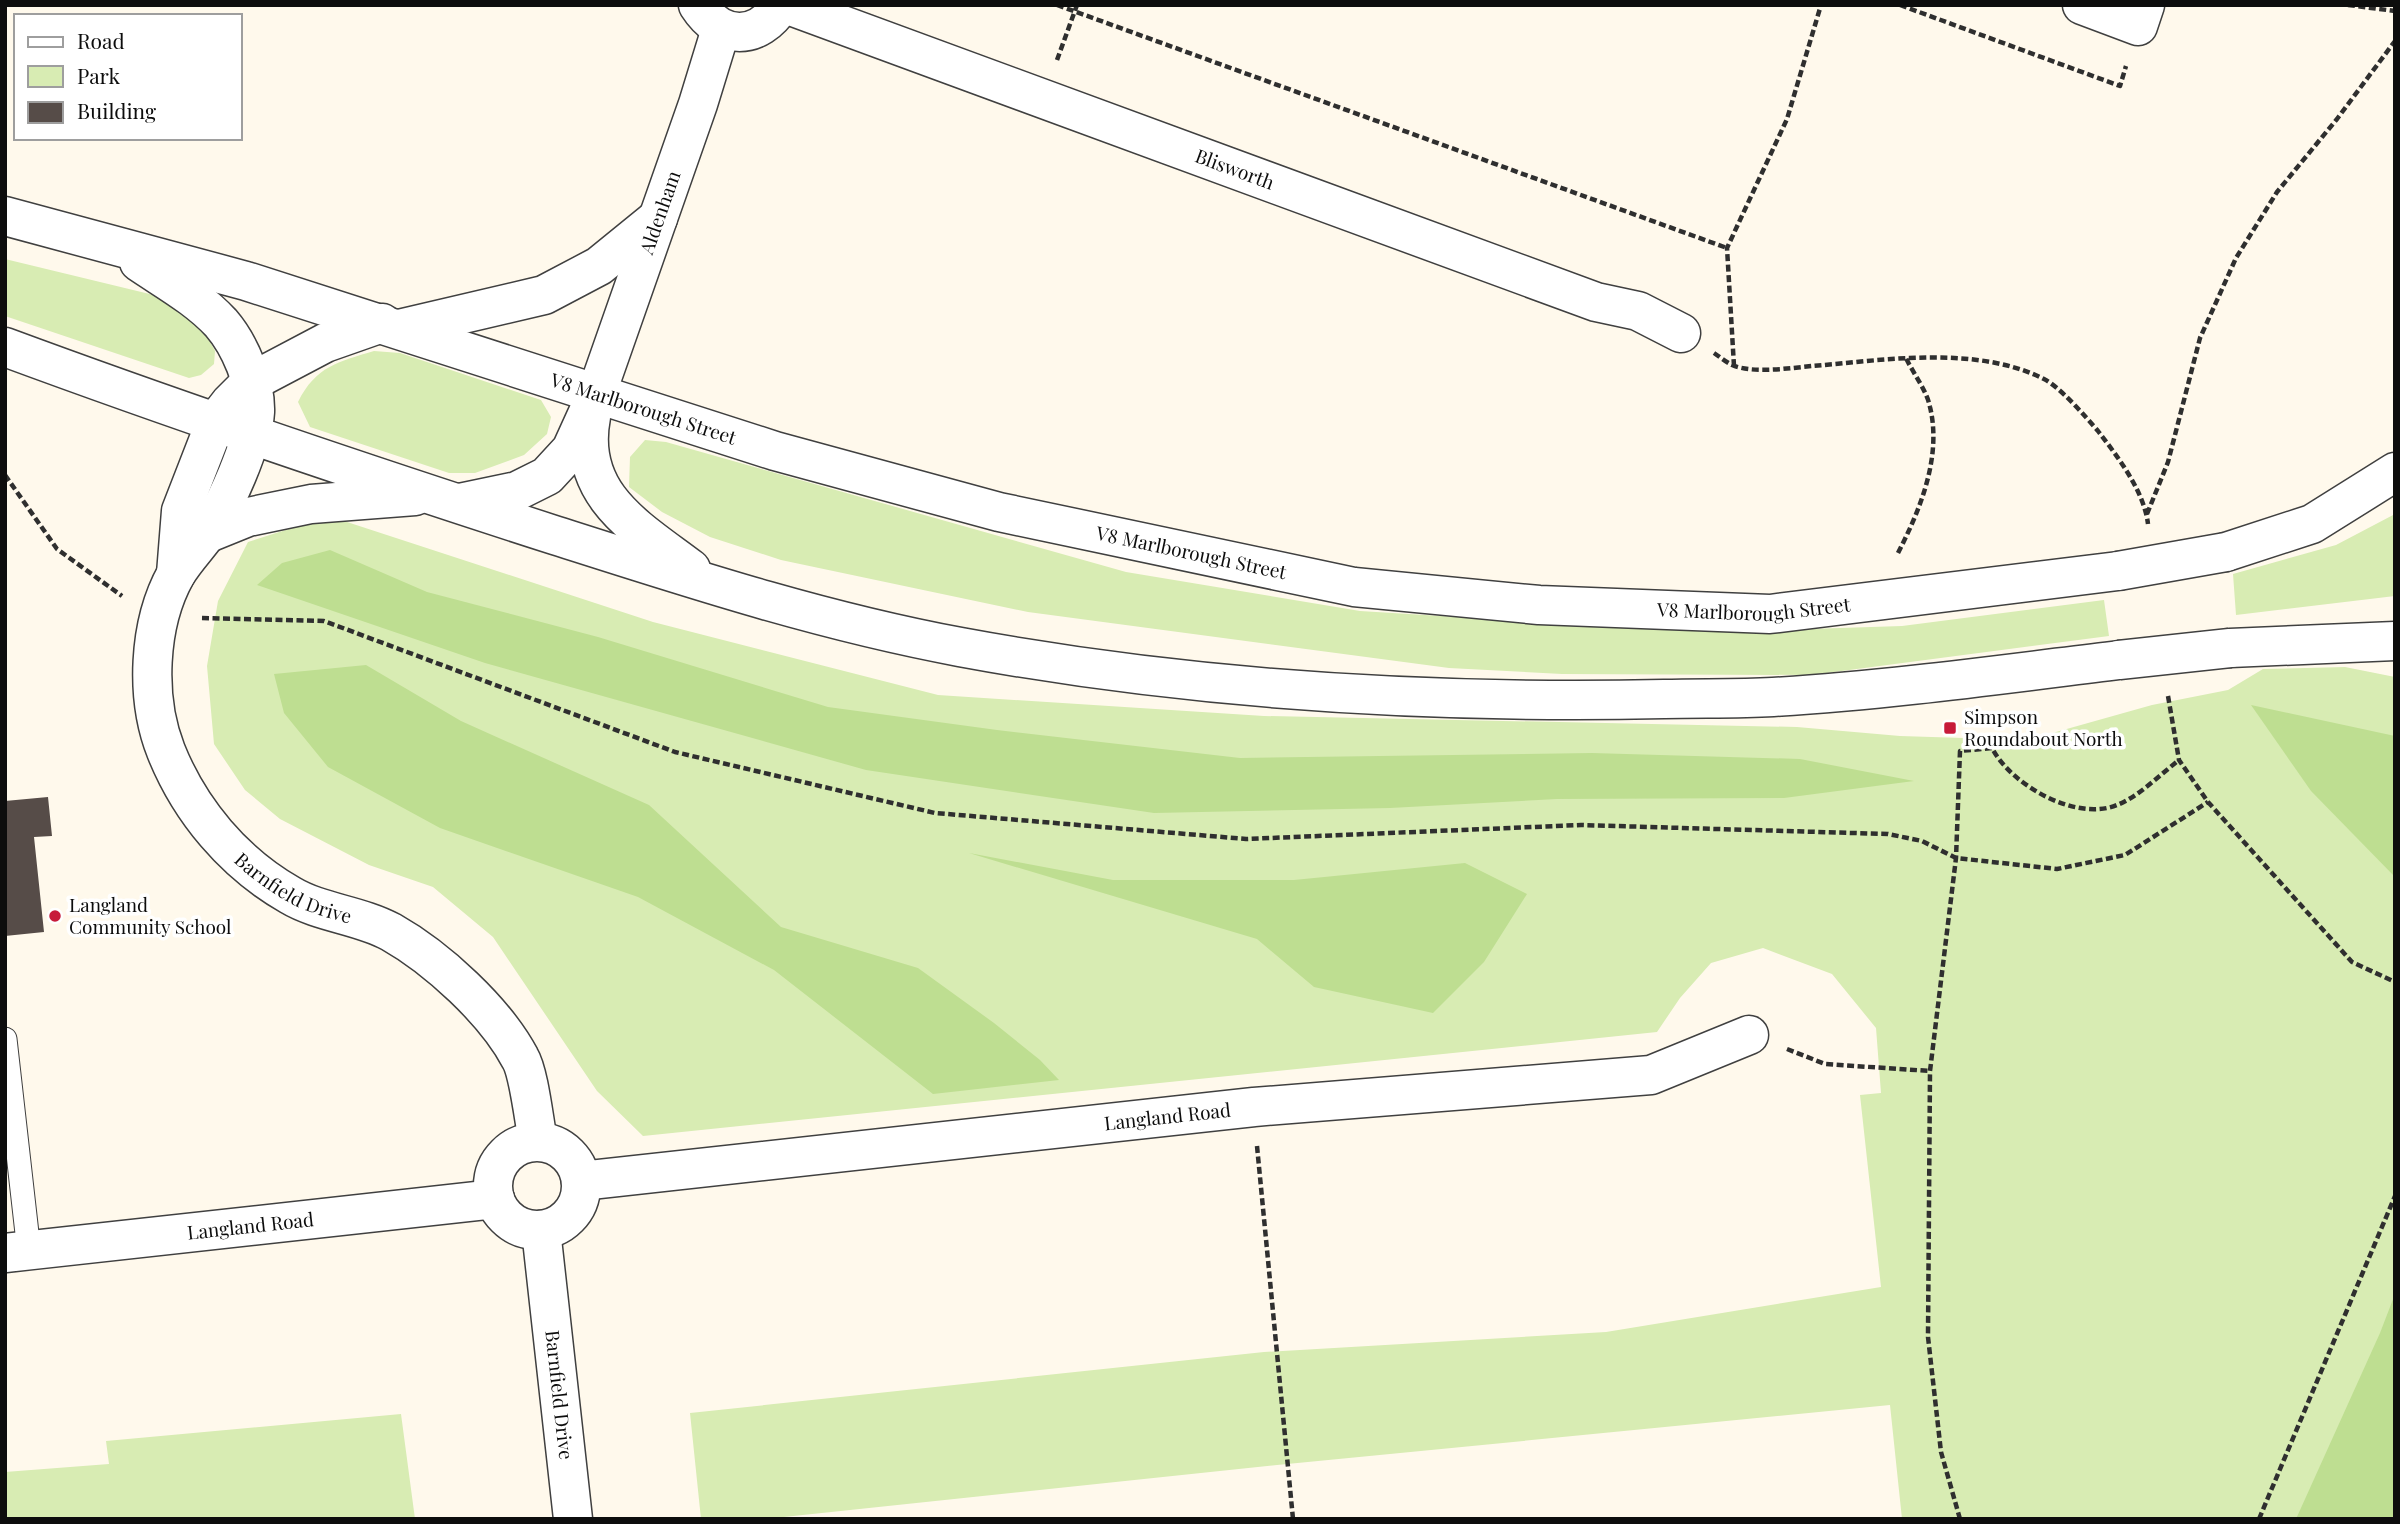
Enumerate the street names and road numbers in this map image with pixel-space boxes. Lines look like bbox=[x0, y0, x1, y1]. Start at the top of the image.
street label: Blisworth bbox=[1192, 142, 1278, 195]
street label: Aldenham bbox=[632, 167, 686, 258]
street label: V8 Marlborough Street bbox=[547, 365, 740, 450]
street label: V8 Marlborough Street bbox=[1093, 519, 1289, 584]
street label: V8 Marlborough Street bbox=[1655, 590, 1852, 626]
street label: Barnfield Drive bbox=[230, 846, 355, 928]
street label: Langland Road bbox=[1103, 1096, 1232, 1135]
street label: Langland Road bbox=[186, 1205, 315, 1245]
street label: Barnfield Drive bbox=[540, 1329, 580, 1461]

